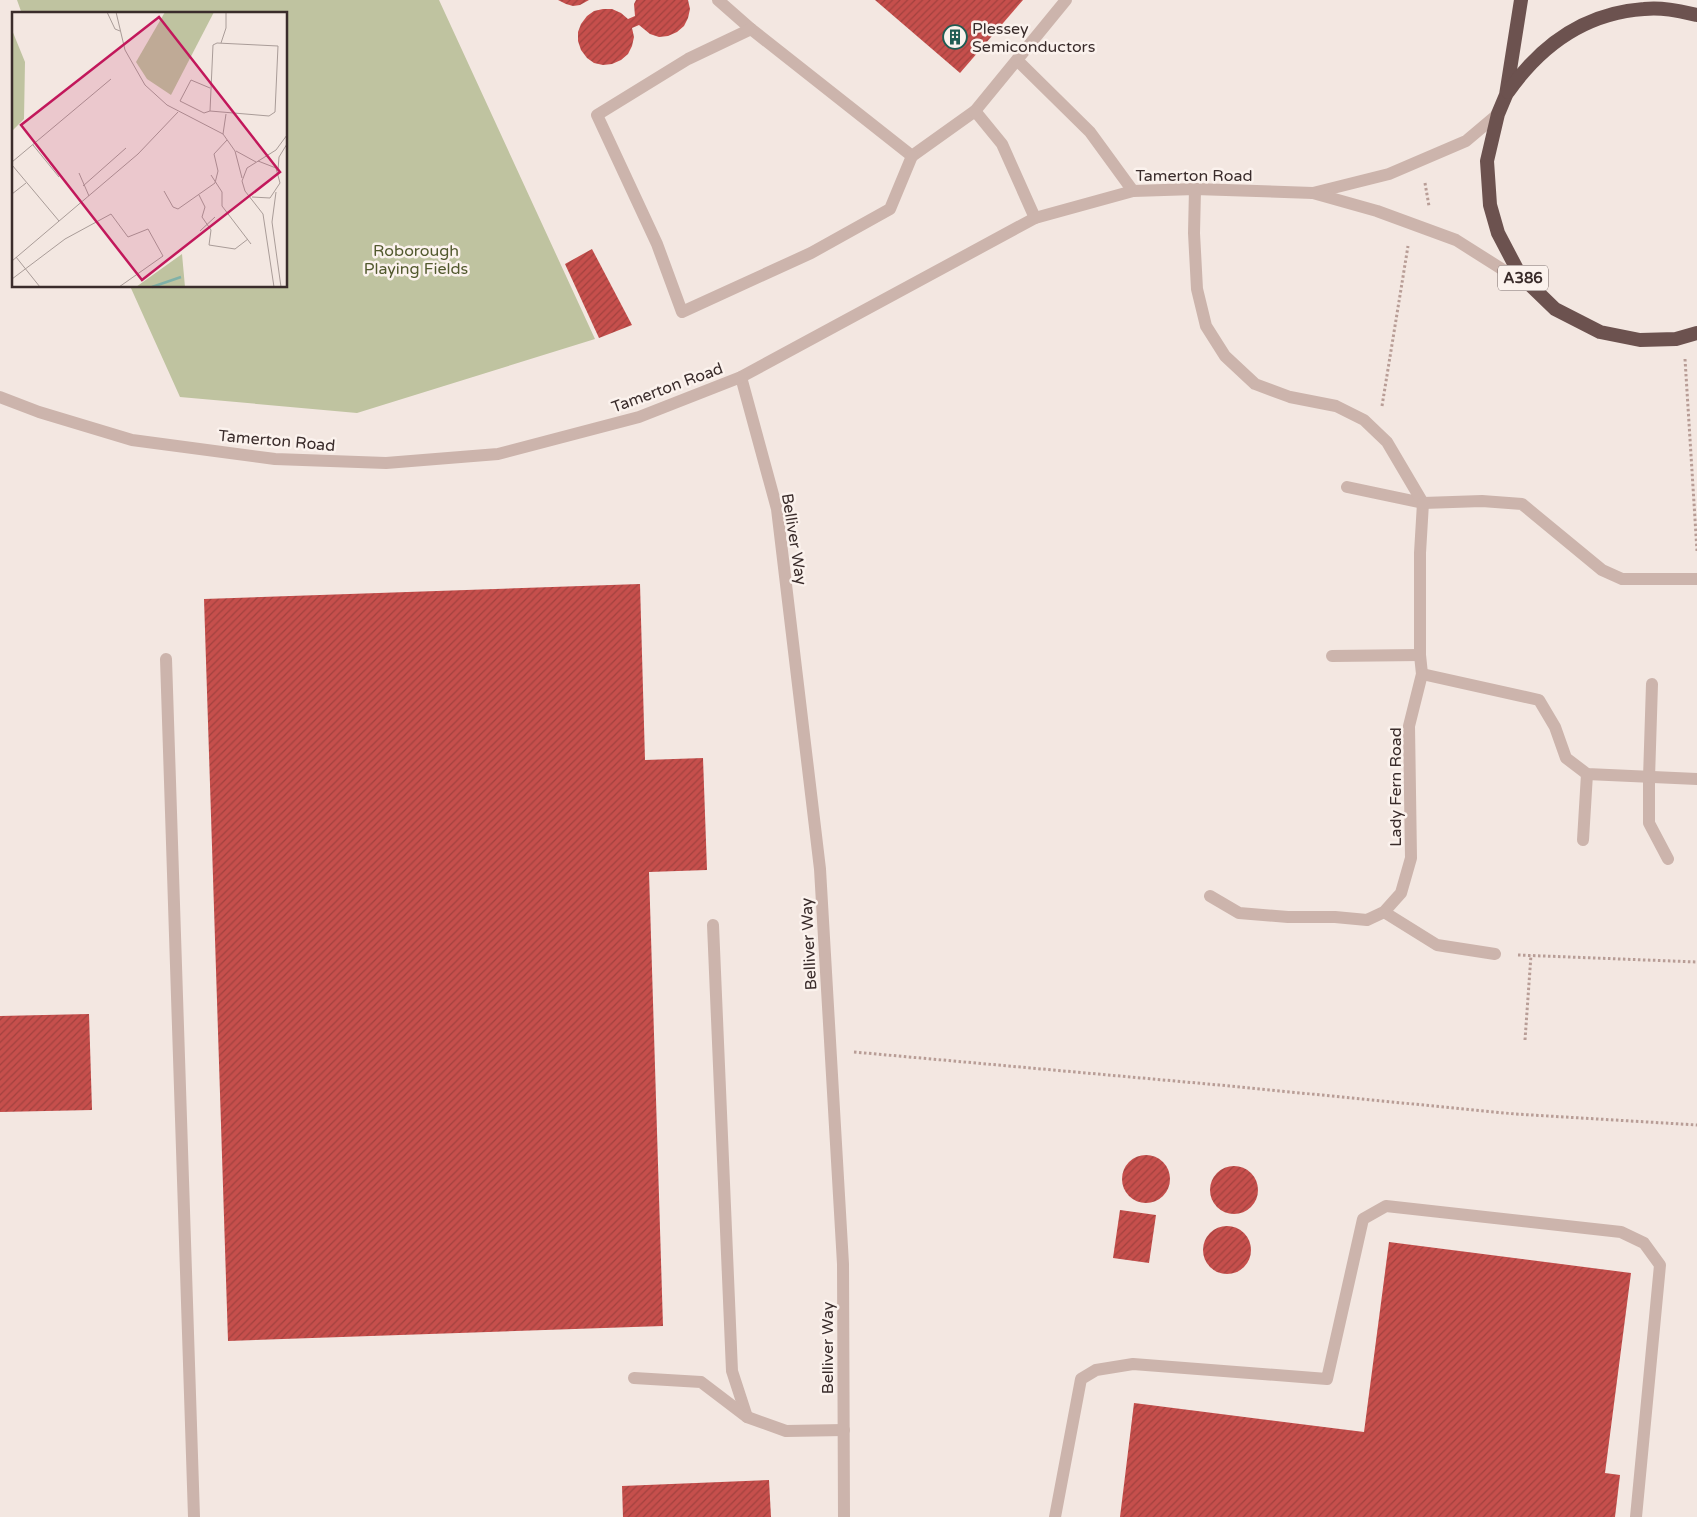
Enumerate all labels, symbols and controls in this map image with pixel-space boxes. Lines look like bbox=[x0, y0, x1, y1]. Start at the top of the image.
inset map bbox=[12, 12, 288, 288]
place label: Plessey Semiconductors bbox=[972, 19, 1095, 57]
building icon: Plessey Semiconductors bbox=[942, 24, 968, 50]
street label: Tamerton Road bbox=[1135, 166, 1253, 186]
park label: Roborough Playing Fields bbox=[364, 241, 468, 279]
road number: A386 bbox=[1498, 266, 1548, 290]
street label: Tamerton Road bbox=[609, 359, 726, 417]
street label: Tamerton Road bbox=[218, 426, 336, 456]
street label: Belliver Way bbox=[777, 492, 811, 587]
street label: Lady Fern Road bbox=[1386, 727, 1406, 847]
street label: Belliver Way bbox=[797, 897, 821, 991]
street label: Belliver Way bbox=[818, 1301, 838, 1394]

